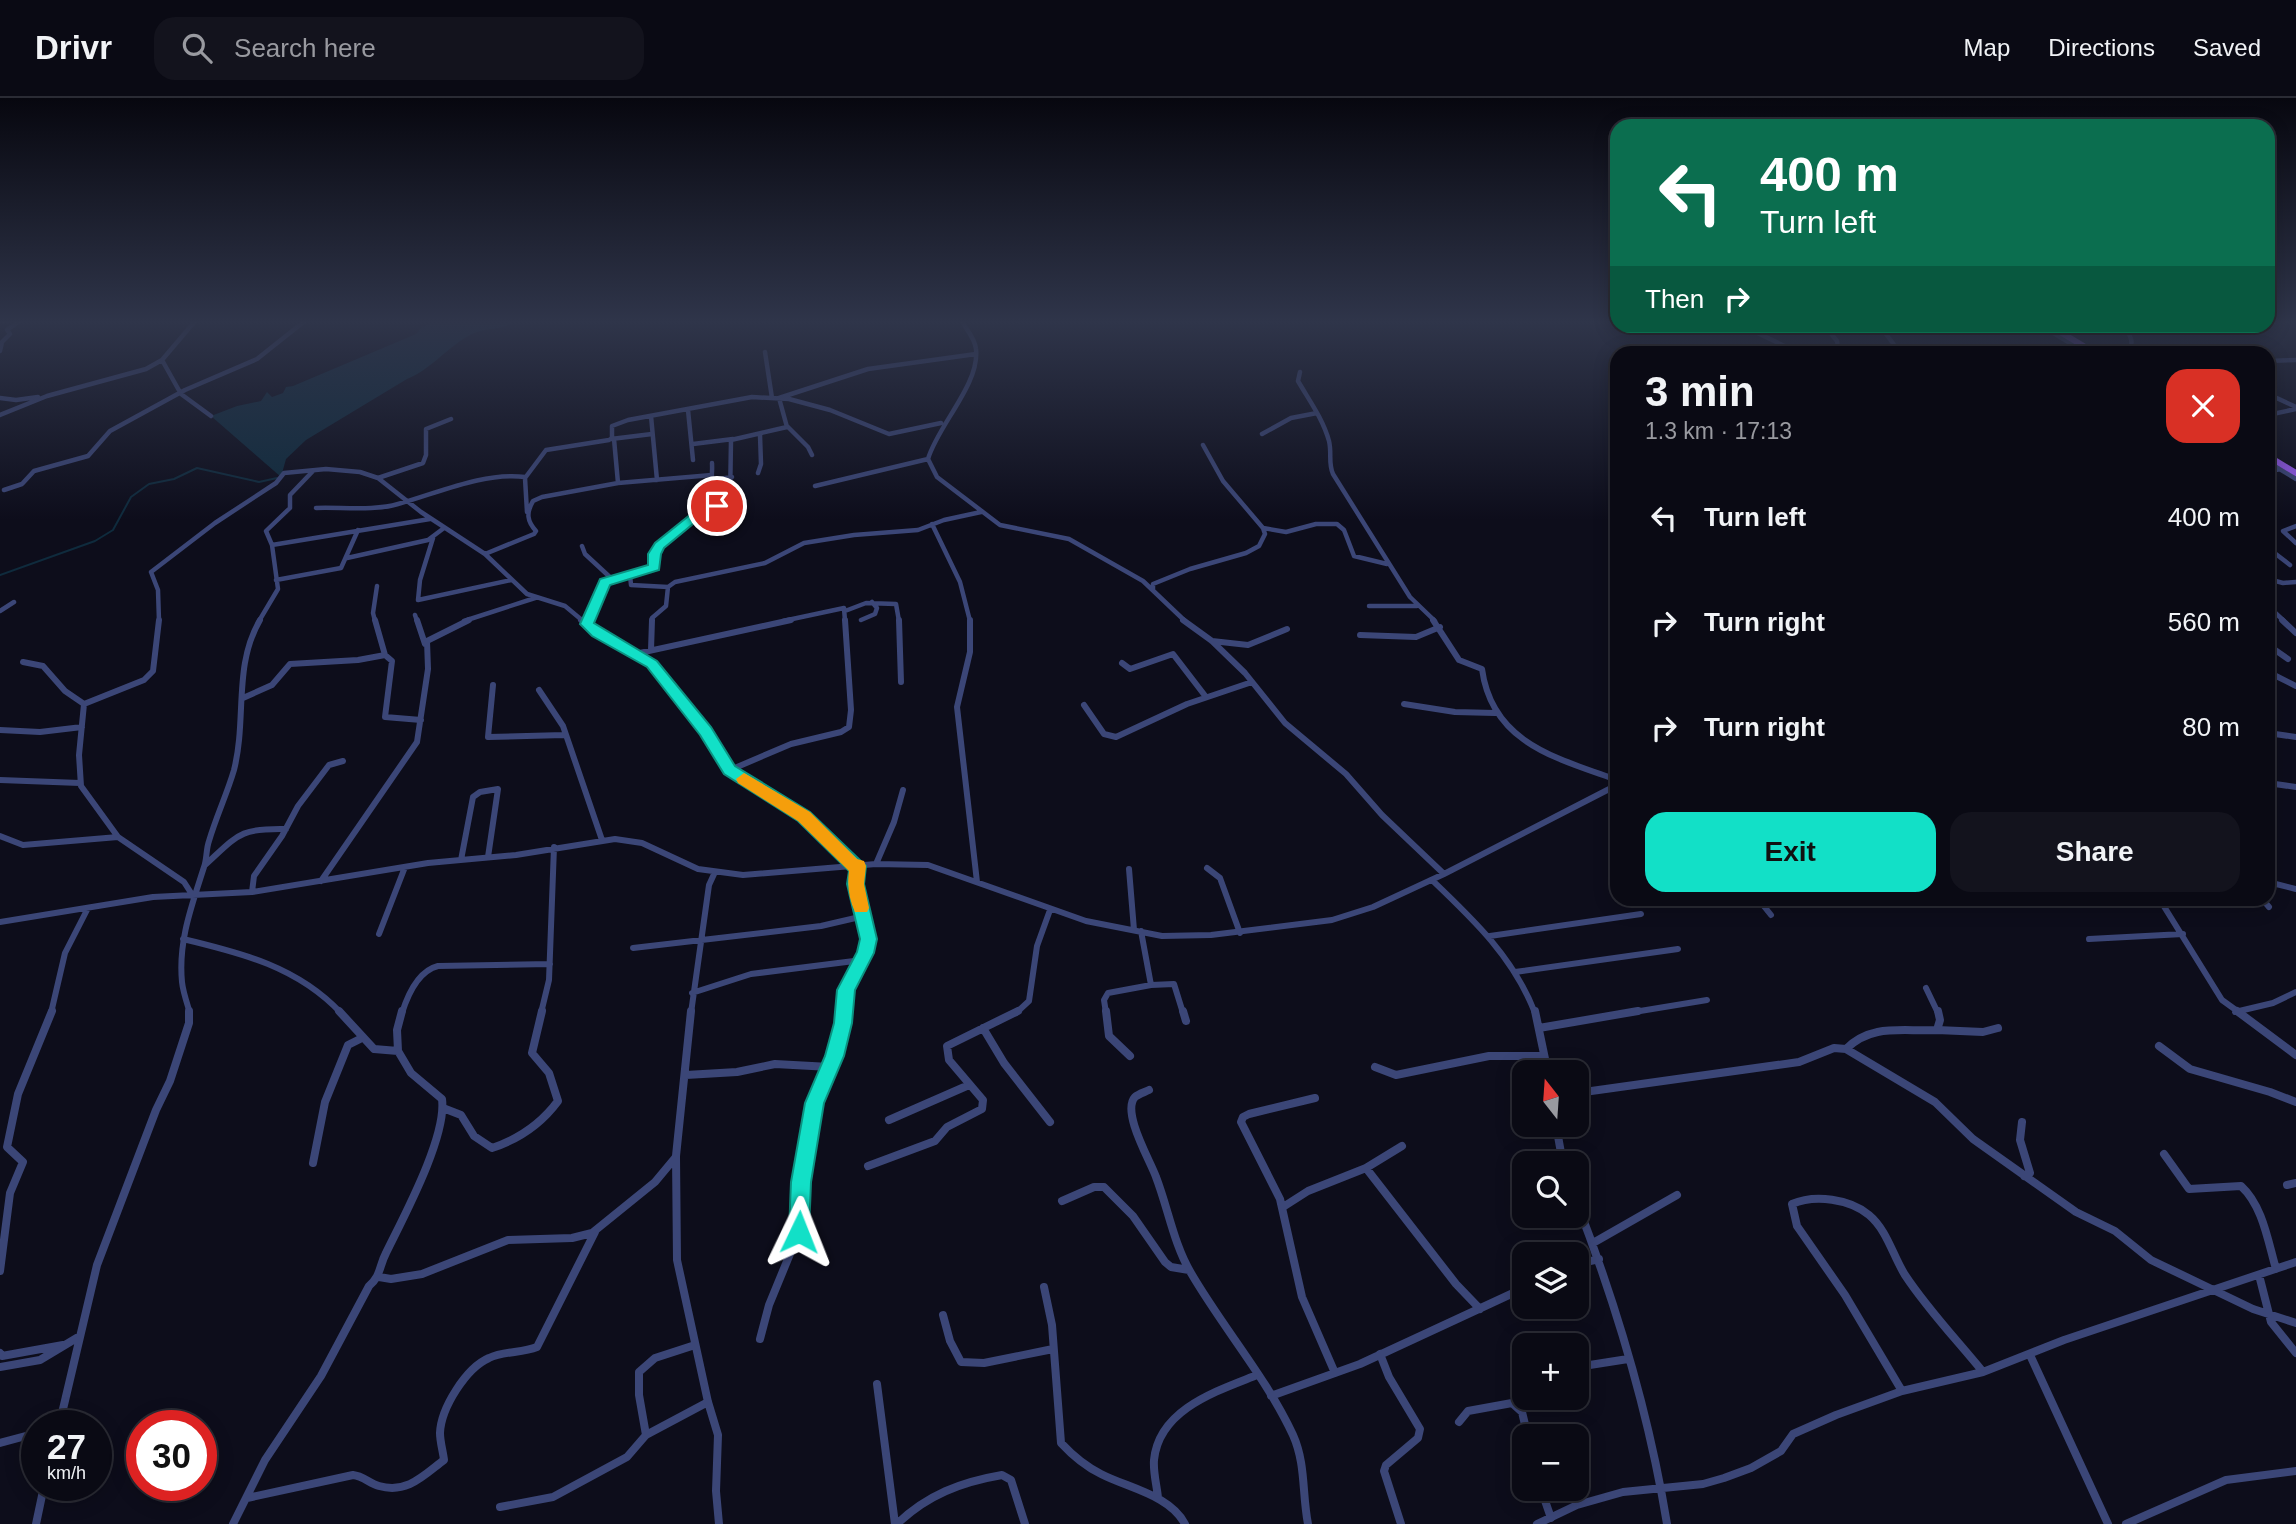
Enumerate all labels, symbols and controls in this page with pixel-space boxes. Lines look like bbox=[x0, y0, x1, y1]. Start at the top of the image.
search box bbox=[154, 17, 644, 80]
text: Drivr bbox=[35, 29, 112, 66]
icon: search bbox=[178, 29, 216, 67]
text: Search here bbox=[234, 33, 376, 63]
text: Map bbox=[1964, 34, 2010, 61]
text: Directions bbox=[2048, 34, 2155, 61]
text: Saved bbox=[2193, 34, 2261, 61]
icon: left bbox=[1645, 147, 1736, 238]
text: 400 m bbox=[1760, 147, 1899, 201]
text: Turn left bbox=[1760, 204, 1876, 240]
icon: right bbox=[1718, 280, 1756, 318]
text: Then bbox=[1645, 284, 1704, 314]
text: 3 min bbox=[1645, 368, 1755, 415]
button: close bbox=[2166, 369, 2240, 443]
text: 1.3 km · 17:13 bbox=[1645, 418, 1792, 444]
pin bbox=[687, 476, 747, 536]
icon: arrive bbox=[698, 487, 736, 525]
icon: left bbox=[1645, 499, 1683, 537]
text: Turn left bbox=[1704, 502, 1806, 532]
text: 400 m bbox=[2168, 502, 2240, 532]
icon: right bbox=[1645, 604, 1683, 642]
text: Turn right bbox=[1704, 607, 1825, 637]
text: 560 m bbox=[2168, 607, 2240, 637]
icon: right bbox=[1645, 709, 1683, 747]
text: Turn right bbox=[1704, 712, 1825, 742]
text: 80 m bbox=[2182, 712, 2240, 742]
button: Exit bbox=[1645, 812, 1936, 892]
button: Share bbox=[1950, 812, 2240, 892]
north arrow bbox=[1512, 1060, 1589, 1138]
map controls bbox=[1512, 1060, 1589, 1501]
button: search bbox=[1512, 1151, 1589, 1228]
position arrow bbox=[762, 1195, 836, 1269]
button: layers bbox=[1512, 1242, 1589, 1319]
button: + bbox=[1512, 1333, 1589, 1410]
speed limit sign: 30 bbox=[126, 1410, 217, 1501]
button: − bbox=[1512, 1424, 1589, 1501]
text: 27 bbox=[47, 1427, 86, 1466]
text: km/h bbox=[47, 1463, 86, 1483]

